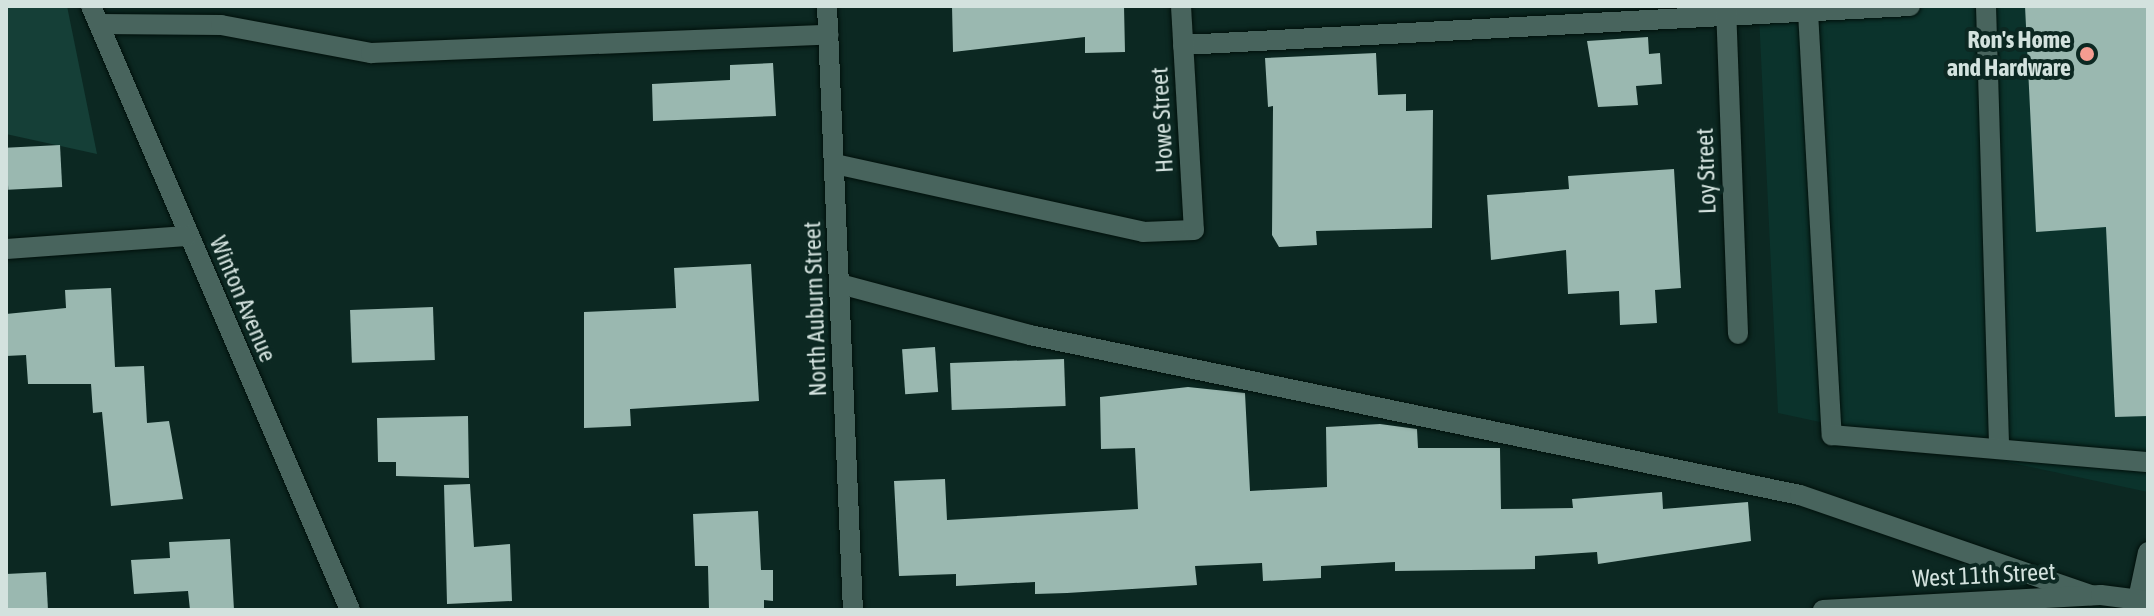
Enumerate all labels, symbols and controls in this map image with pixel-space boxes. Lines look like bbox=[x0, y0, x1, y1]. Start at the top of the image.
place label: Ron's Home and Hardware bbox=[1947, 26, 2071, 82]
marker: Ron's Home and Hardware bbox=[2078, 45, 2096, 63]
street label: Howe Street bbox=[1145, 66, 1179, 174]
street label: Loy Street bbox=[1690, 127, 1722, 215]
street label: North Auburn Street bbox=[798, 221, 832, 397]
street label: Winton Avenue bbox=[204, 232, 282, 366]
street label: West 11th Street bbox=[1912, 557, 2056, 593]

